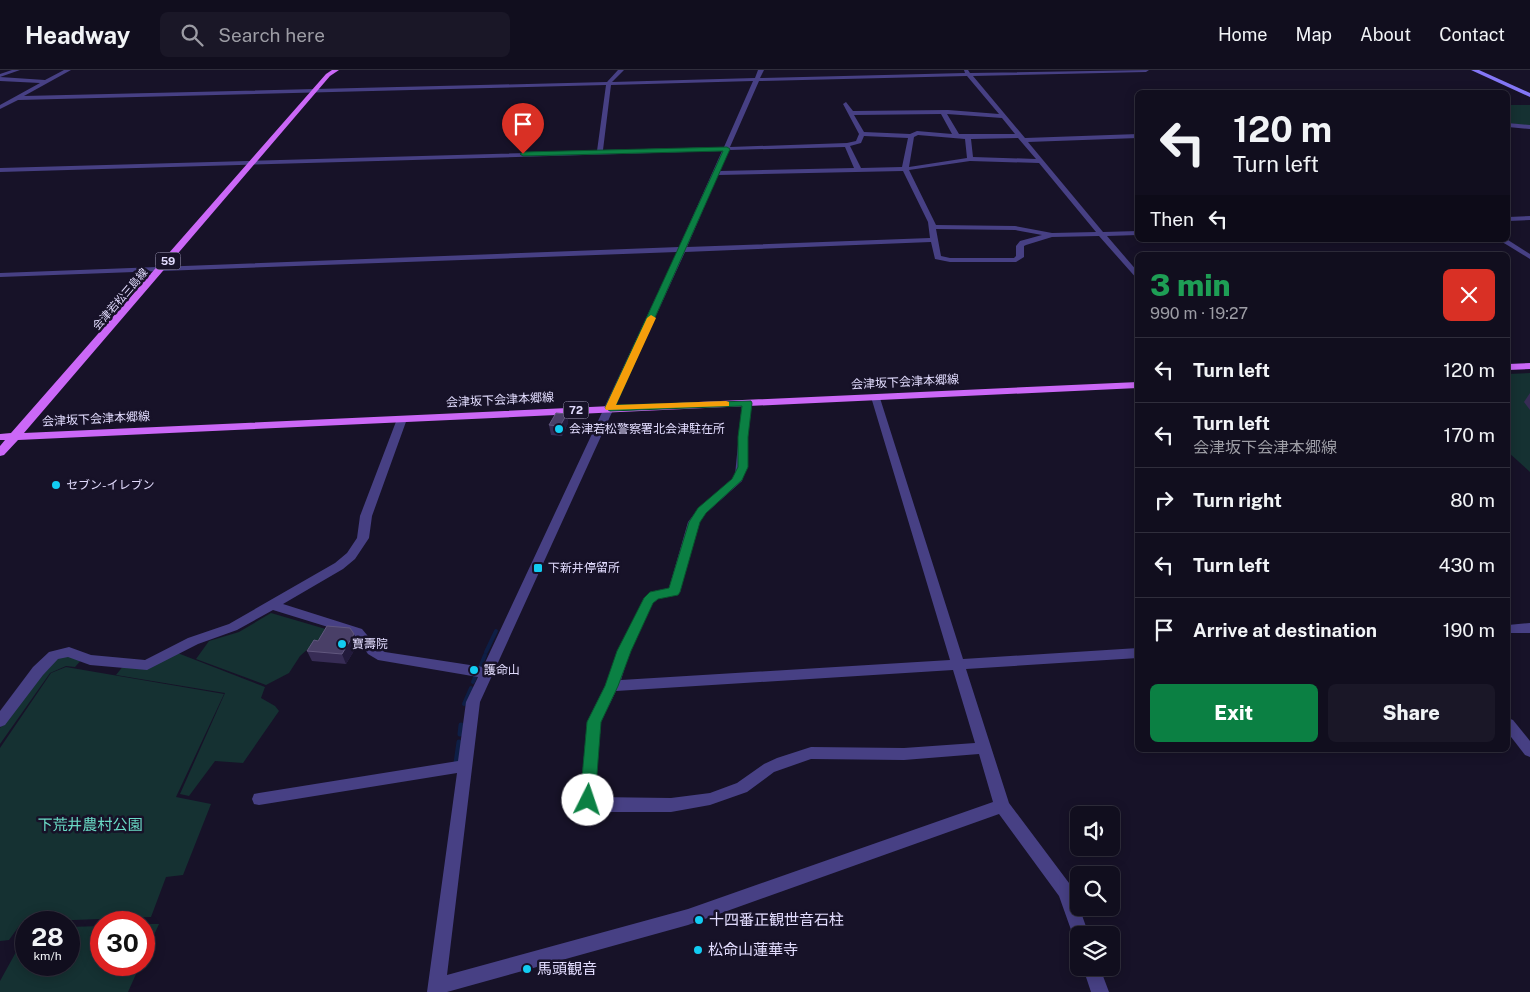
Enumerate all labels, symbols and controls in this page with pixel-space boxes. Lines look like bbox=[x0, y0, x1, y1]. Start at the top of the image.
search box bbox=[160, 12, 510, 57]
text: Headway bbox=[25, 21, 130, 49]
icon: search bbox=[178, 21, 206, 49]
text: Search here bbox=[218, 24, 325, 46]
text: Home bbox=[1218, 24, 1268, 45]
text: Map bbox=[1296, 24, 1332, 45]
text: About bbox=[1360, 24, 1411, 45]
text: Contact bbox=[1439, 24, 1505, 45]
pin bbox=[502, 103, 544, 154]
text: 120 m bbox=[1233, 109, 1332, 150]
icon: arrive bbox=[509, 110, 537, 138]
icon: left bbox=[1150, 110, 1215, 175]
text: Turn left bbox=[1233, 151, 1319, 177]
icon: left bbox=[1204, 205, 1232, 233]
text: Then bbox=[1150, 208, 1194, 230]
road number: 59 bbox=[156, 252, 180, 270]
street label: 会津若松三島線 bbox=[90, 266, 150, 332]
text: 3 min bbox=[1150, 267, 1231, 303]
button: close bbox=[1443, 269, 1495, 321]
text: 990 m · 19:27 bbox=[1150, 304, 1248, 323]
icon: left bbox=[1150, 356, 1178, 384]
text: Turn left bbox=[1193, 359, 1270, 381]
text: 120 m bbox=[1443, 359, 1495, 381]
street label: 会津坂下会津本郷線 bbox=[851, 372, 959, 392]
street label: 会津坂下会津本郷線 bbox=[446, 390, 554, 410]
road number: 72 bbox=[564, 402, 588, 418]
street label: 会津坂下会津本郷線 bbox=[42, 409, 150, 429]
text: Turn left bbox=[1193, 412, 1270, 434]
icon: left bbox=[1150, 421, 1178, 449]
place label: 会津若松警察署北会津駐在所 bbox=[569, 422, 725, 436]
marker: 会津若松警察署北会津駐在所 bbox=[553, 423, 565, 435]
text: 170 m bbox=[1444, 424, 1495, 446]
text: 会津坂下会津本郷線 bbox=[1193, 438, 1337, 457]
place label: セブン-イレブン bbox=[66, 478, 155, 492]
marker: セブン-イレブン bbox=[50, 479, 62, 491]
icon: right bbox=[1150, 486, 1178, 514]
text: Turn right bbox=[1193, 489, 1282, 511]
text: 80 m bbox=[1450, 489, 1495, 511]
icon: left bbox=[1150, 551, 1178, 579]
text: Turn left bbox=[1193, 554, 1270, 576]
text: 430 m bbox=[1439, 554, 1495, 576]
place label: 下新井停留所 bbox=[548, 561, 620, 575]
marker: 下新井停留所 bbox=[532, 562, 544, 574]
icon: arrive bbox=[1150, 616, 1178, 644]
text: Arrive at destination bbox=[1193, 619, 1377, 641]
text: 190 m bbox=[1443, 619, 1495, 641]
place label: 寶壽院 bbox=[352, 637, 388, 651]
marker: 寶壽院 bbox=[336, 638, 348, 650]
place label: 護命山 bbox=[484, 663, 520, 677]
marker: 護命山 bbox=[468, 664, 480, 676]
button: Exit bbox=[1150, 684, 1318, 742]
button: Share bbox=[1328, 684, 1495, 742]
position arrow bbox=[561, 773, 613, 825]
map controls bbox=[1070, 806, 1120, 976]
button: sound bbox=[1070, 806, 1120, 856]
park label: 下荒井農村公園 bbox=[37, 816, 143, 833]
button: search bbox=[1070, 866, 1120, 916]
speed limit sign: 30 bbox=[90, 911, 155, 976]
place label: 十四番正観世音石柱 bbox=[709, 911, 844, 928]
marker: 十四番正観世音石柱 bbox=[693, 914, 705, 926]
text: 28 bbox=[31, 922, 64, 952]
button: layers bbox=[1070, 926, 1120, 976]
place label: 松命山蓮華寺 bbox=[708, 941, 798, 958]
marker: 松命山蓮華寺 bbox=[692, 944, 704, 956]
text: km/h bbox=[33, 949, 62, 963]
place label: 馬頭観音 bbox=[537, 960, 597, 977]
marker: 馬頭観音 bbox=[521, 963, 533, 975]

